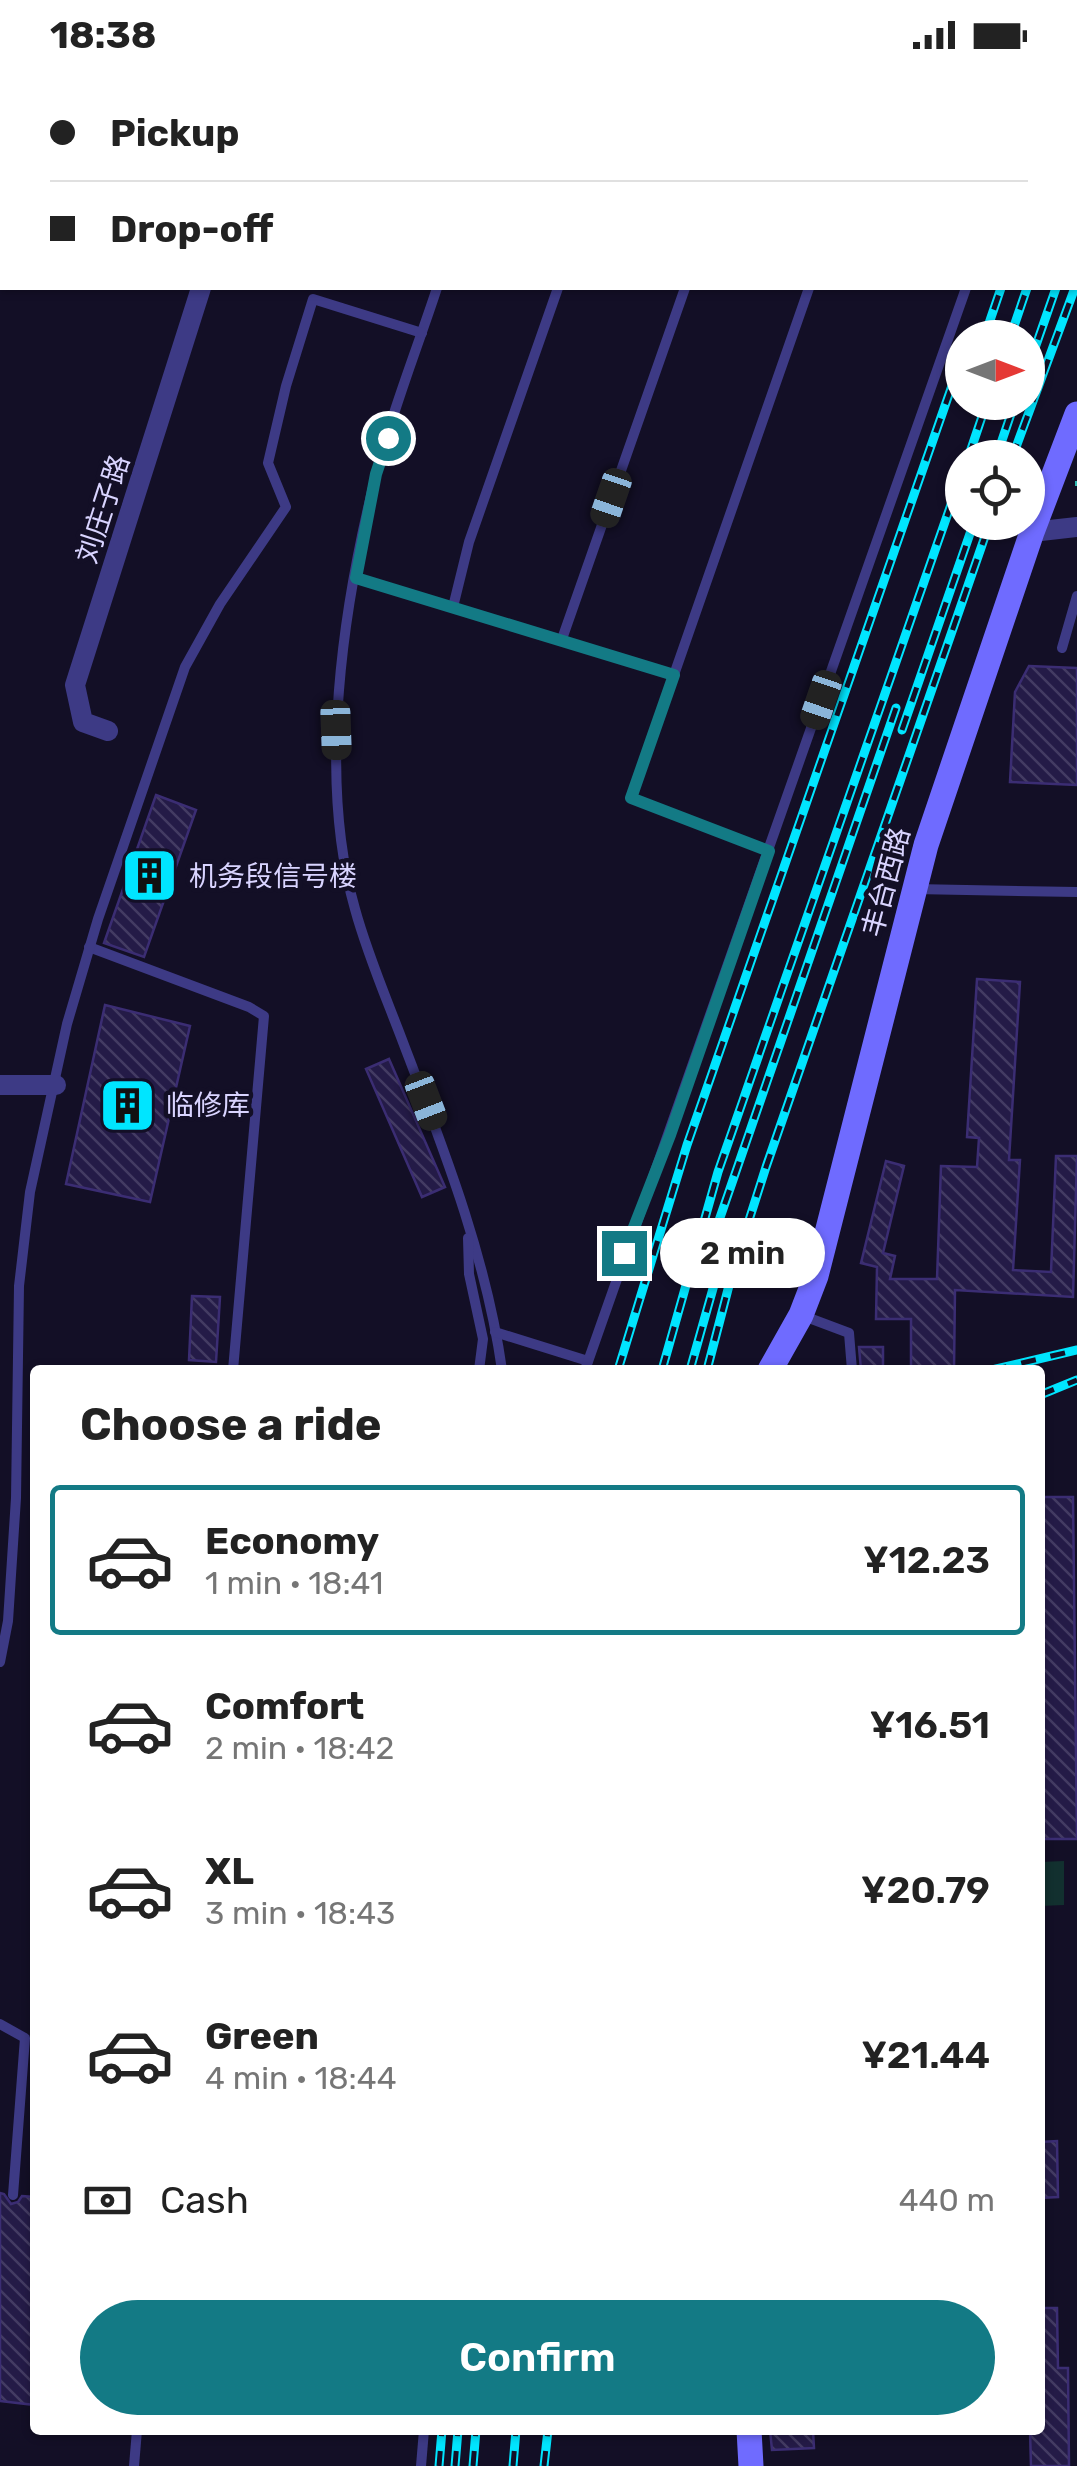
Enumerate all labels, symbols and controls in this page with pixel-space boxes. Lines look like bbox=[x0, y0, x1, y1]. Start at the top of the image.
text: 18:38 bbox=[50, 12, 156, 58]
text: Pickup bbox=[110, 110, 239, 156]
text: Drop-off bbox=[110, 206, 273, 252]
north arrow bbox=[945, 320, 1045, 420]
map controls bbox=[945, 320, 1045, 540]
route start bbox=[366, 416, 411, 461]
button: locate bbox=[945, 440, 1045, 540]
street label: 刘庄子路 bbox=[70, 451, 136, 567]
car bbox=[587, 465, 635, 531]
car bbox=[797, 667, 845, 733]
car bbox=[320, 699, 352, 761]
street label: 丰台西路 bbox=[856, 824, 916, 940]
building icon: 机务段信号楼 bbox=[120, 846, 180, 906]
place label: 机务段信号楼 bbox=[189, 860, 357, 893]
car bbox=[401, 1068, 451, 1134]
building icon: 临修库 bbox=[97, 1075, 157, 1135]
place label: 临修库 bbox=[166, 1089, 250, 1122]
callout: 2 min bbox=[659, 1218, 824, 1288]
route end bbox=[602, 1231, 647, 1276]
text: 2 min bbox=[700, 1234, 785, 1272]
text: Choose a ride bbox=[80, 1398, 382, 1451]
icon: car bbox=[85, 1515, 175, 1605]
text: Economy bbox=[205, 1518, 379, 1564]
text: ¥12.23 bbox=[863, 1537, 990, 1583]
text: 1 min · 18:41 bbox=[205, 1564, 384, 1602]
icon: car bbox=[85, 1680, 175, 1770]
text: Comfort bbox=[205, 1683, 364, 1729]
text: ¥16.51 bbox=[870, 1702, 990, 1748]
text: 2 min · 18:42 bbox=[205, 1729, 394, 1767]
icon: car bbox=[85, 1845, 175, 1935]
text: XL bbox=[205, 1848, 254, 1894]
text: ¥20.79 bbox=[861, 1867, 990, 1913]
text: 3 min · 18:43 bbox=[205, 1894, 395, 1932]
icon: car bbox=[85, 2010, 175, 2100]
text: Green bbox=[205, 2013, 319, 2059]
text: ¥21.44 bbox=[861, 2032, 990, 2078]
text: 4 min · 18:44 bbox=[205, 2059, 397, 2097]
icon: cash bbox=[80, 2173, 135, 2228]
text: Cash bbox=[160, 2177, 249, 2223]
text: 440 m bbox=[899, 2181, 995, 2219]
button: Confirm bbox=[80, 2300, 995, 2415]

